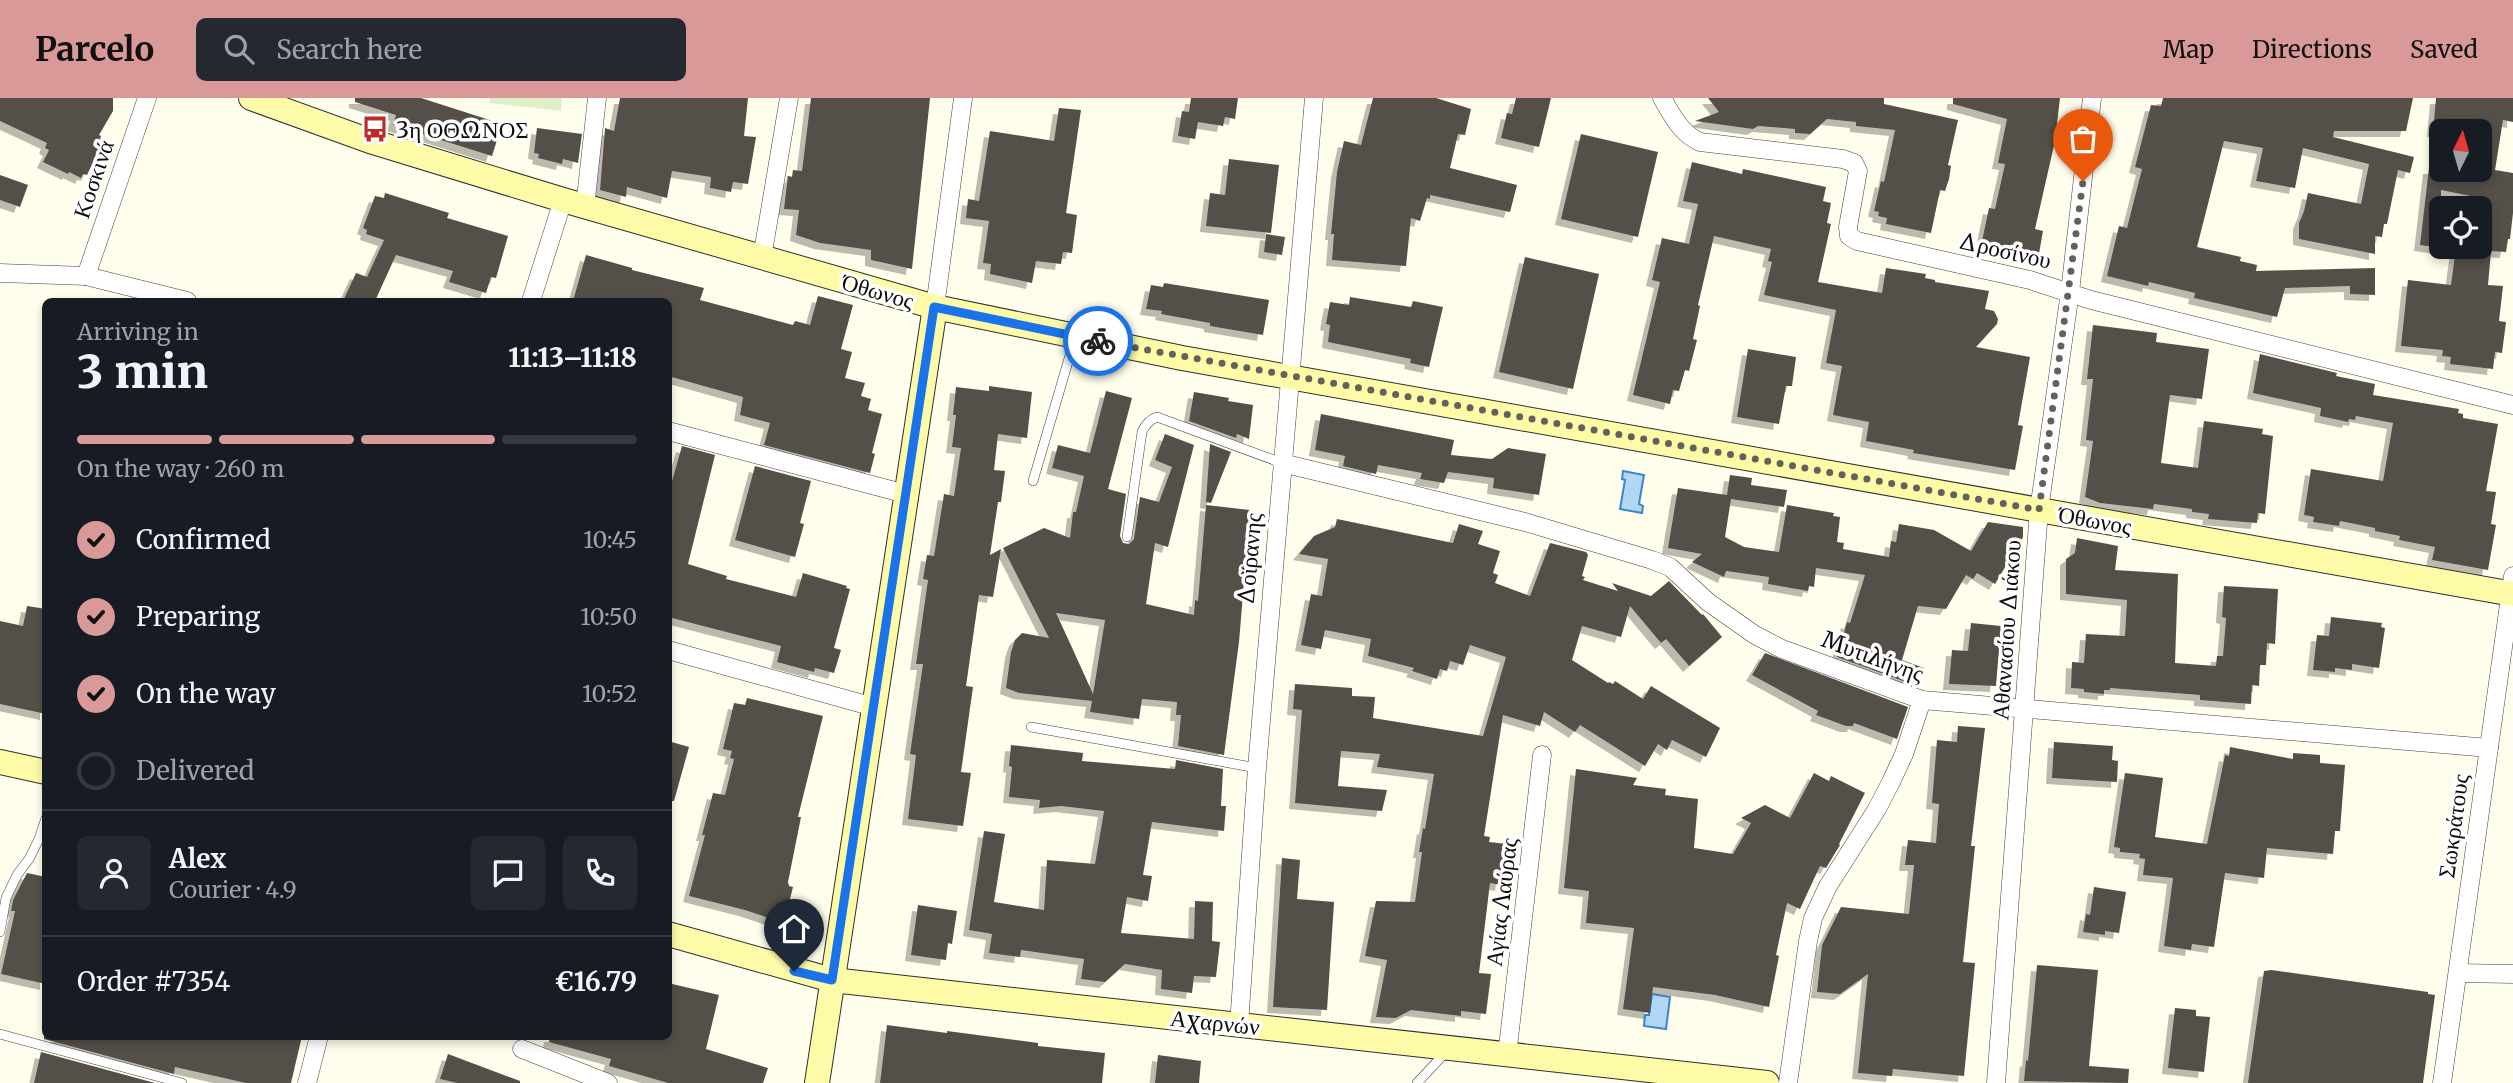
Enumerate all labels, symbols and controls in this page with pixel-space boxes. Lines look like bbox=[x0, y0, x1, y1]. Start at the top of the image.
search box bbox=[196, 18, 686, 81]
text: Parcelo bbox=[35, 29, 154, 70]
icon: search bbox=[220, 30, 258, 68]
text: Search here bbox=[276, 33, 422, 66]
text: Map bbox=[2163, 34, 2214, 65]
text: Directions bbox=[2252, 34, 2372, 65]
text: Saved bbox=[2410, 34, 2478, 65]
pin bbox=[2053, 109, 2113, 181]
bus stop icon: 3η ΟΘΩΝΟΣ bbox=[360, 114, 390, 144]
place label: 3η ΟΘΩΝΟΣ bbox=[396, 115, 529, 144]
north arrow bbox=[2429, 119, 2492, 182]
map controls bbox=[2429, 119, 2492, 259]
icon: bag bbox=[2064, 120, 2102, 158]
street label: Κοσκινά bbox=[66, 136, 120, 222]
button: locate bbox=[2429, 196, 2492, 259]
street label: Δροσίνου bbox=[1956, 225, 2054, 275]
street label: Όθωνος bbox=[838, 267, 917, 315]
courier bbox=[1063, 306, 1133, 376]
text: Arriving in bbox=[77, 317, 199, 346]
icon: bike bbox=[1079, 322, 1117, 360]
text: 11:13–11:18 bbox=[508, 341, 637, 374]
text: 3 min bbox=[77, 343, 208, 401]
text: On the way · 260 m bbox=[77, 454, 284, 483]
street label: Όθωνος bbox=[2055, 499, 2134, 541]
street label: Δοϊρανης bbox=[1231, 512, 1267, 606]
icon: check bbox=[77, 521, 115, 559]
text: Confirmed bbox=[136, 523, 271, 556]
text: 10:45 bbox=[583, 525, 637, 554]
street label: Αθανασίου Διάκου bbox=[1985, 539, 2027, 721]
icon: check bbox=[77, 598, 115, 636]
text: Preparing bbox=[136, 600, 260, 633]
text: 10:50 bbox=[580, 602, 637, 631]
street label: Μυτιλήνης bbox=[1818, 624, 1928, 688]
icon: check bbox=[77, 675, 115, 713]
text: On the way bbox=[136, 677, 276, 710]
text: 10:52 bbox=[582, 679, 637, 708]
text: Delivered bbox=[136, 754, 255, 787]
street label: Σωκράτους bbox=[2431, 772, 2475, 880]
button: person bbox=[77, 836, 151, 910]
button: chat bbox=[471, 836, 545, 910]
button: phone bbox=[563, 836, 637, 910]
street label: Αγίας Λαύρας bbox=[1479, 836, 1523, 968]
text: Alex bbox=[169, 842, 226, 875]
text: Courier · 4.9 bbox=[169, 875, 297, 904]
pin bbox=[764, 899, 824, 971]
icon: home bbox=[775, 910, 813, 948]
text: Order #7354 bbox=[77, 965, 230, 998]
text: €16.79 bbox=[554, 965, 637, 998]
street label: Αχαρνών bbox=[1169, 1003, 1261, 1041]

